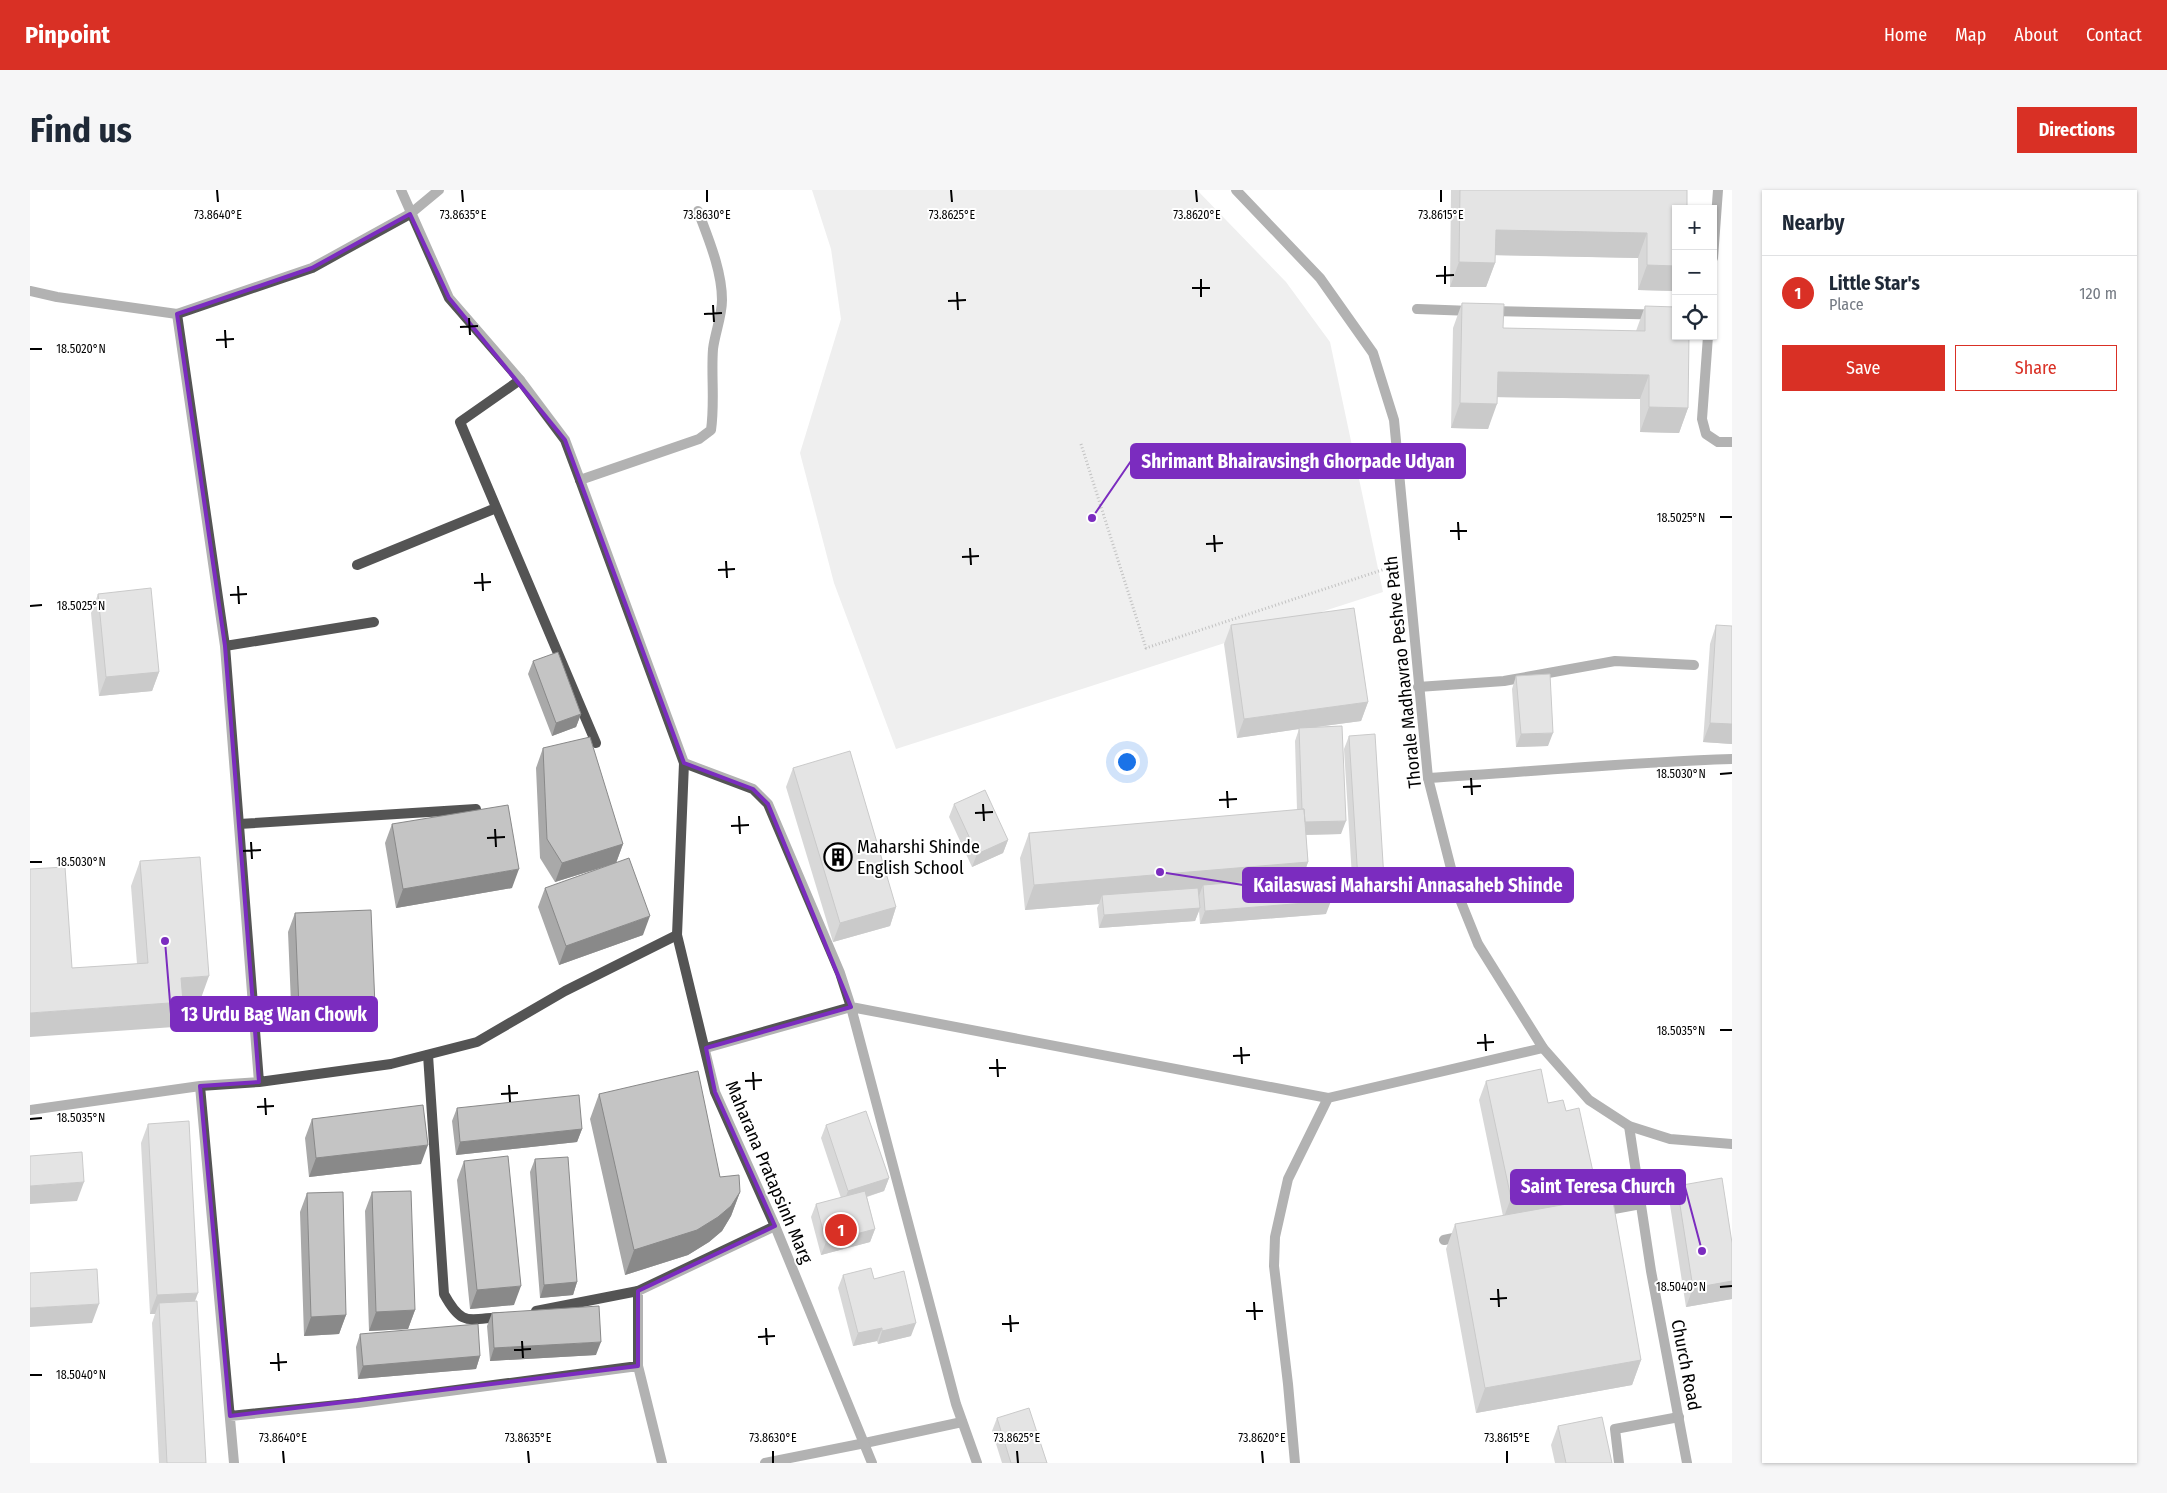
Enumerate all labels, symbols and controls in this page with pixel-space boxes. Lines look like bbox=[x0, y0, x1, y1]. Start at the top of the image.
text: Pinpoint bbox=[25, 21, 110, 49]
text: Home bbox=[1884, 24, 1927, 46]
text: Map bbox=[1955, 24, 1986, 46]
text: About bbox=[2014, 24, 2058, 46]
text: Contact bbox=[2086, 24, 2142, 46]
button: Directions bbox=[2017, 107, 2137, 153]
text: Find us bbox=[30, 109, 132, 151]
map controls bbox=[1672, 205, 1717, 340]
button: + bbox=[1672, 205, 1717, 250]
text: 73.8640°E bbox=[194, 208, 242, 222]
text: 73.8635°E bbox=[440, 208, 487, 222]
text: 73.8630°E bbox=[683, 208, 731, 222]
text: 73.8625°E bbox=[929, 208, 976, 222]
text: 73.8620°E bbox=[1173, 208, 1221, 222]
text: 73.8615°E bbox=[1418, 208, 1464, 222]
text: Nearby bbox=[1782, 210, 1844, 236]
button: − bbox=[1672, 250, 1717, 295]
text: Little Star's bbox=[1829, 272, 1920, 295]
text: 1 bbox=[1795, 284, 1801, 303]
text: 120 m bbox=[2079, 284, 2117, 303]
button: locate bbox=[1672, 295, 1717, 340]
text: Place bbox=[1829, 295, 1864, 314]
text: 18.5020°N bbox=[56, 342, 106, 356]
button: Save bbox=[1782, 345, 1945, 391]
button: Share bbox=[1955, 345, 2117, 391]
callout: Shrimant Bhairavsingh Ghorpade Udyan bbox=[1131, 444, 1465, 478]
text: Shrimant Bhairavsingh Ghorpade Udyan bbox=[1141, 450, 1455, 473]
text: 18.5025°N bbox=[1657, 511, 1705, 525]
street label: Thorale Madhavrao Peshve Path bbox=[1380, 555, 1426, 789]
text: 18.5025°N bbox=[57, 599, 105, 613]
your location bbox=[1114, 749, 1140, 775]
text: 18.5030°N bbox=[1656, 767, 1706, 781]
place label: Maharshi Shinde English School bbox=[857, 836, 980, 879]
building icon: Maharshi Shinde English School bbox=[823, 842, 853, 872]
text: 18.5030°N bbox=[56, 855, 106, 869]
callout: Kailaswasi Maharshi Annasaheb Shinde bbox=[1243, 868, 1573, 902]
text: Kailaswasi Maharshi Annasaheb Shinde bbox=[1253, 874, 1563, 897]
callout: 13 Urdu Bag Wan Chowk bbox=[171, 997, 377, 1031]
text: 13 Urdu Bag Wan Chowk bbox=[181, 1003, 367, 1026]
text: 18.5035°N bbox=[1657, 1024, 1705, 1038]
street label: Maharana Pratapsinh Marg bbox=[721, 1077, 818, 1267]
text: 18.5035°N bbox=[57, 1111, 105, 1125]
callout: Saint Teresa Church bbox=[1511, 1170, 1685, 1204]
text: Saint Teresa Church bbox=[1521, 1175, 1675, 1198]
pin: 1 bbox=[825, 1211, 857, 1249]
text: 18.5040°N bbox=[1656, 1280, 1706, 1294]
street label: Church Road bbox=[1666, 1318, 1706, 1412]
text: 18.5040°N bbox=[56, 1368, 106, 1382]
text: 73.8640°E bbox=[259, 1431, 307, 1445]
text: 73.8635°E bbox=[505, 1431, 552, 1445]
text: 73.8630°E bbox=[749, 1431, 797, 1445]
text: 73.8625°E bbox=[994, 1431, 1041, 1445]
text: 73.8620°E bbox=[1238, 1431, 1286, 1445]
text: 73.8615°E bbox=[1484, 1431, 1530, 1445]

